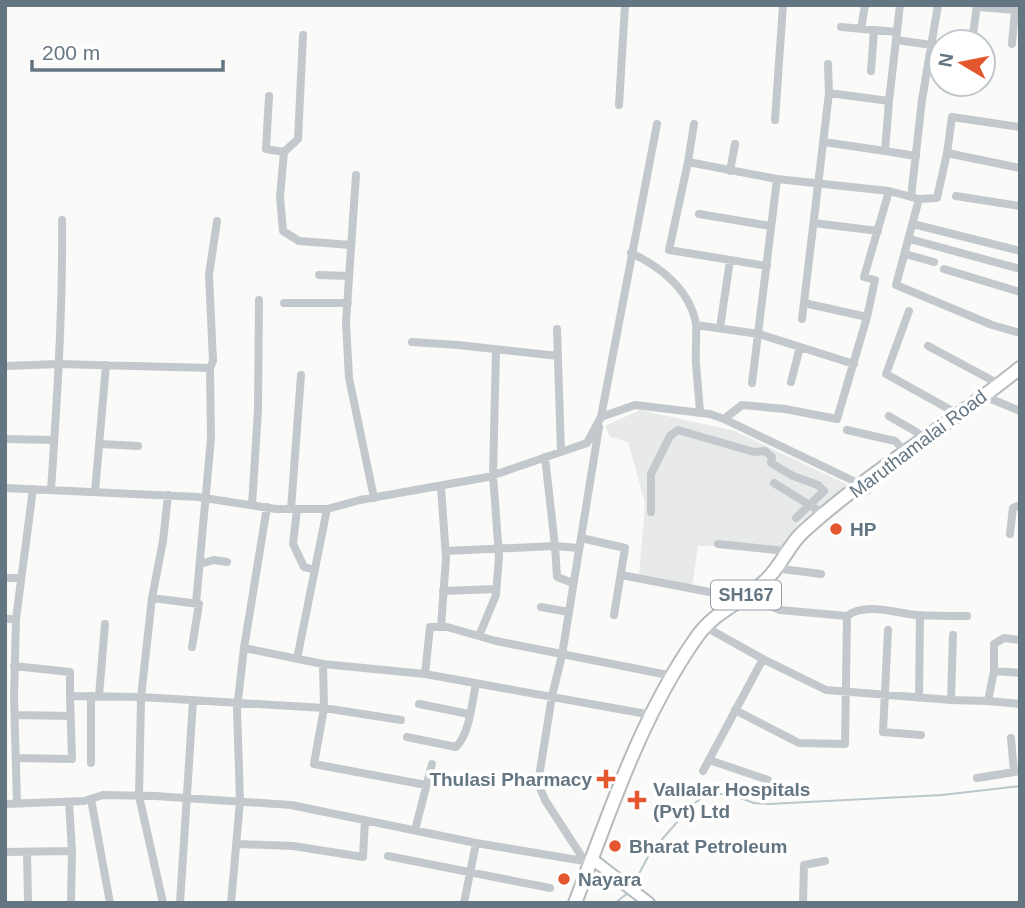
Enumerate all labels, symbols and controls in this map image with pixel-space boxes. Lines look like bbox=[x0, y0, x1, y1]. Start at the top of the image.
scale bar bbox=[32, 28, 222, 72]
north arrow bbox=[927, 28, 997, 98]
text: 200 m bbox=[42, 41, 100, 64]
text: N bbox=[934, 52, 957, 69]
street label: Maruthamalai Road bbox=[845, 386, 991, 502]
place label: HP bbox=[850, 519, 877, 540]
marker: HP bbox=[828, 521, 844, 537]
road number: SH167 bbox=[711, 580, 781, 610]
place label: Thulasi Pharmacy bbox=[429, 769, 592, 790]
marker: Thulasi Pharmacy bbox=[598, 771, 614, 787]
place label: Vallalar Hospitals (Pvt) Ltd bbox=[653, 779, 810, 822]
marker: Vallalar Hospitals (Pvt) Ltd bbox=[627, 790, 647, 810]
place label: Bharat Petroleum bbox=[629, 836, 787, 857]
marker: Bharat Petroleum bbox=[607, 838, 623, 854]
place label: Nayara bbox=[578, 869, 642, 890]
marker: Nayara bbox=[556, 871, 572, 887]

